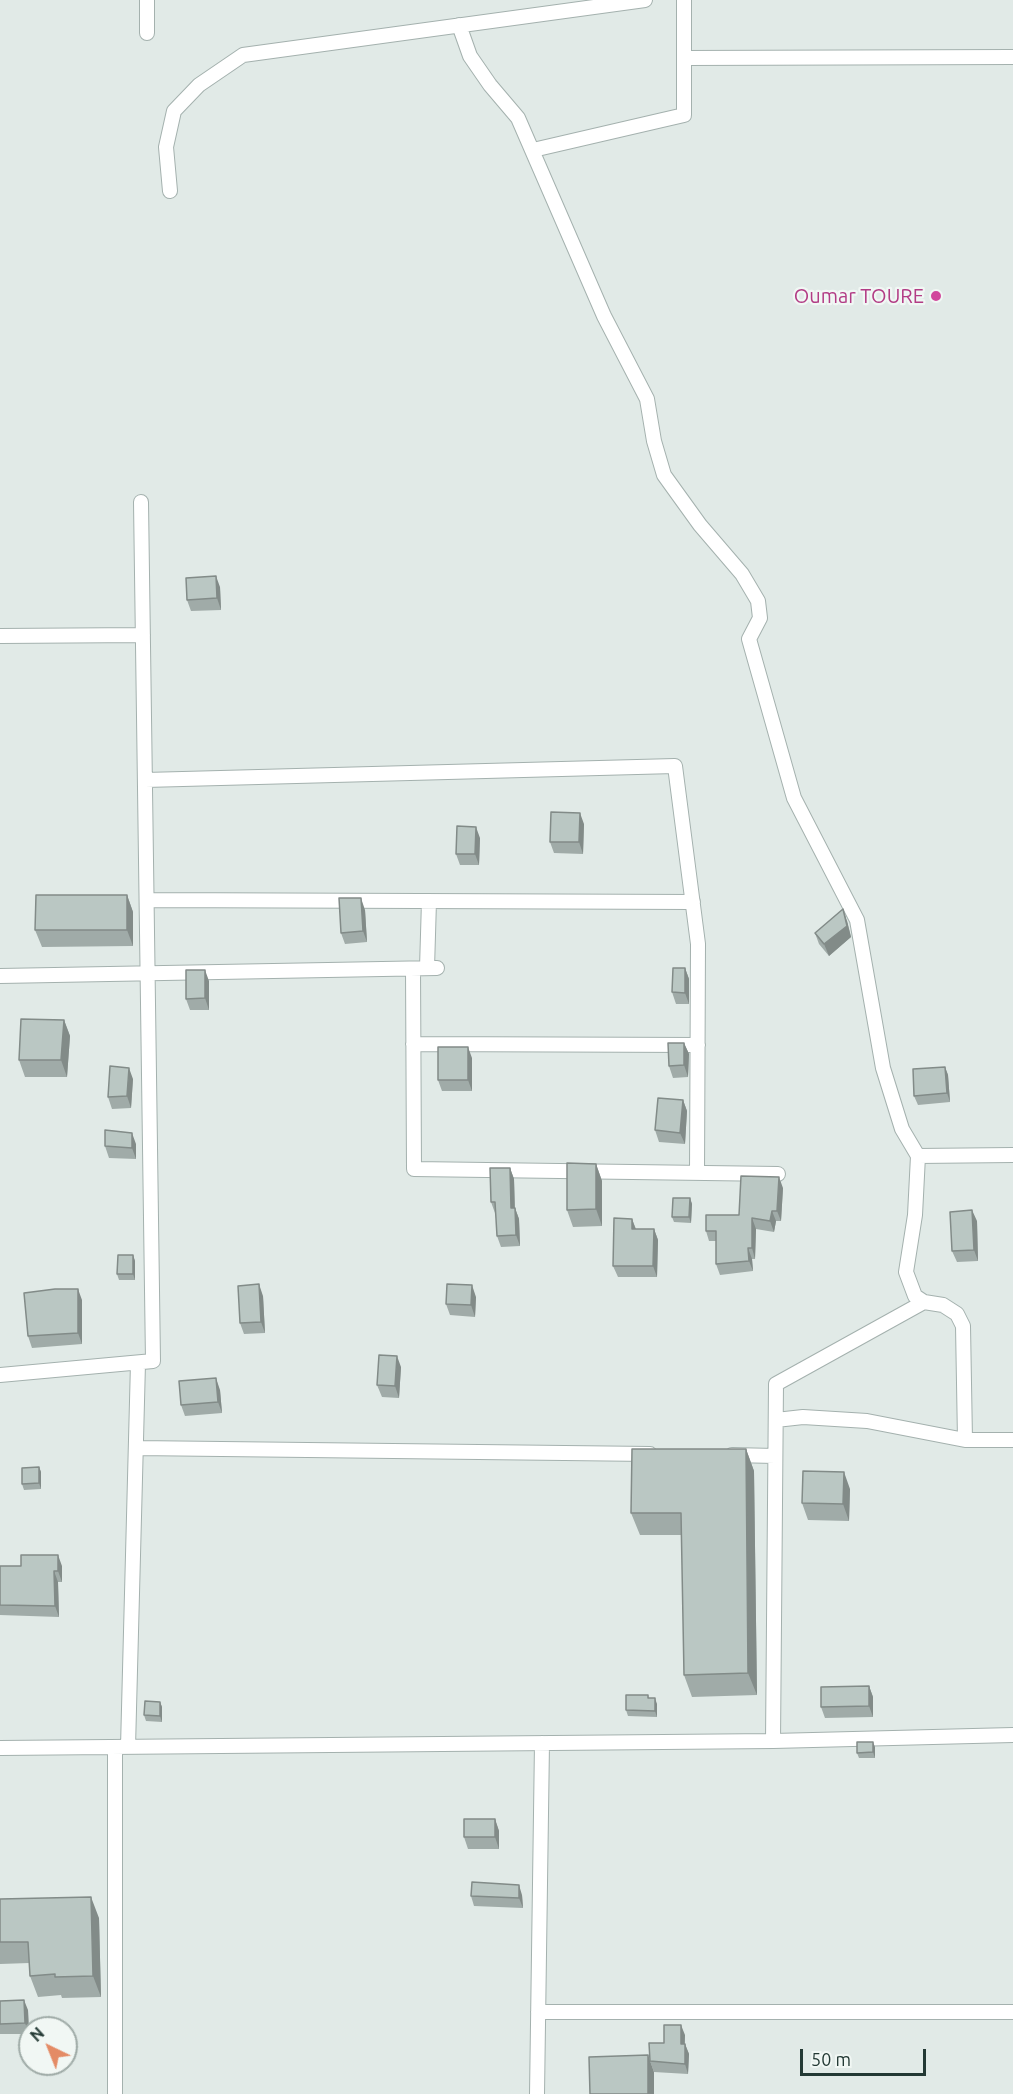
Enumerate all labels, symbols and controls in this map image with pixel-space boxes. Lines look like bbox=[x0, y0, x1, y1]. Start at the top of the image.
place label: Oumar TOURE bbox=[794, 284, 924, 308]
marker: Oumar TOURE bbox=[929, 289, 943, 303]
north arrow bbox=[18, 2016, 78, 2076]
text: N bbox=[27, 2024, 48, 2045]
scale bar bbox=[803, 2037, 929, 2075]
text: 50 m bbox=[811, 2049, 851, 2069]

